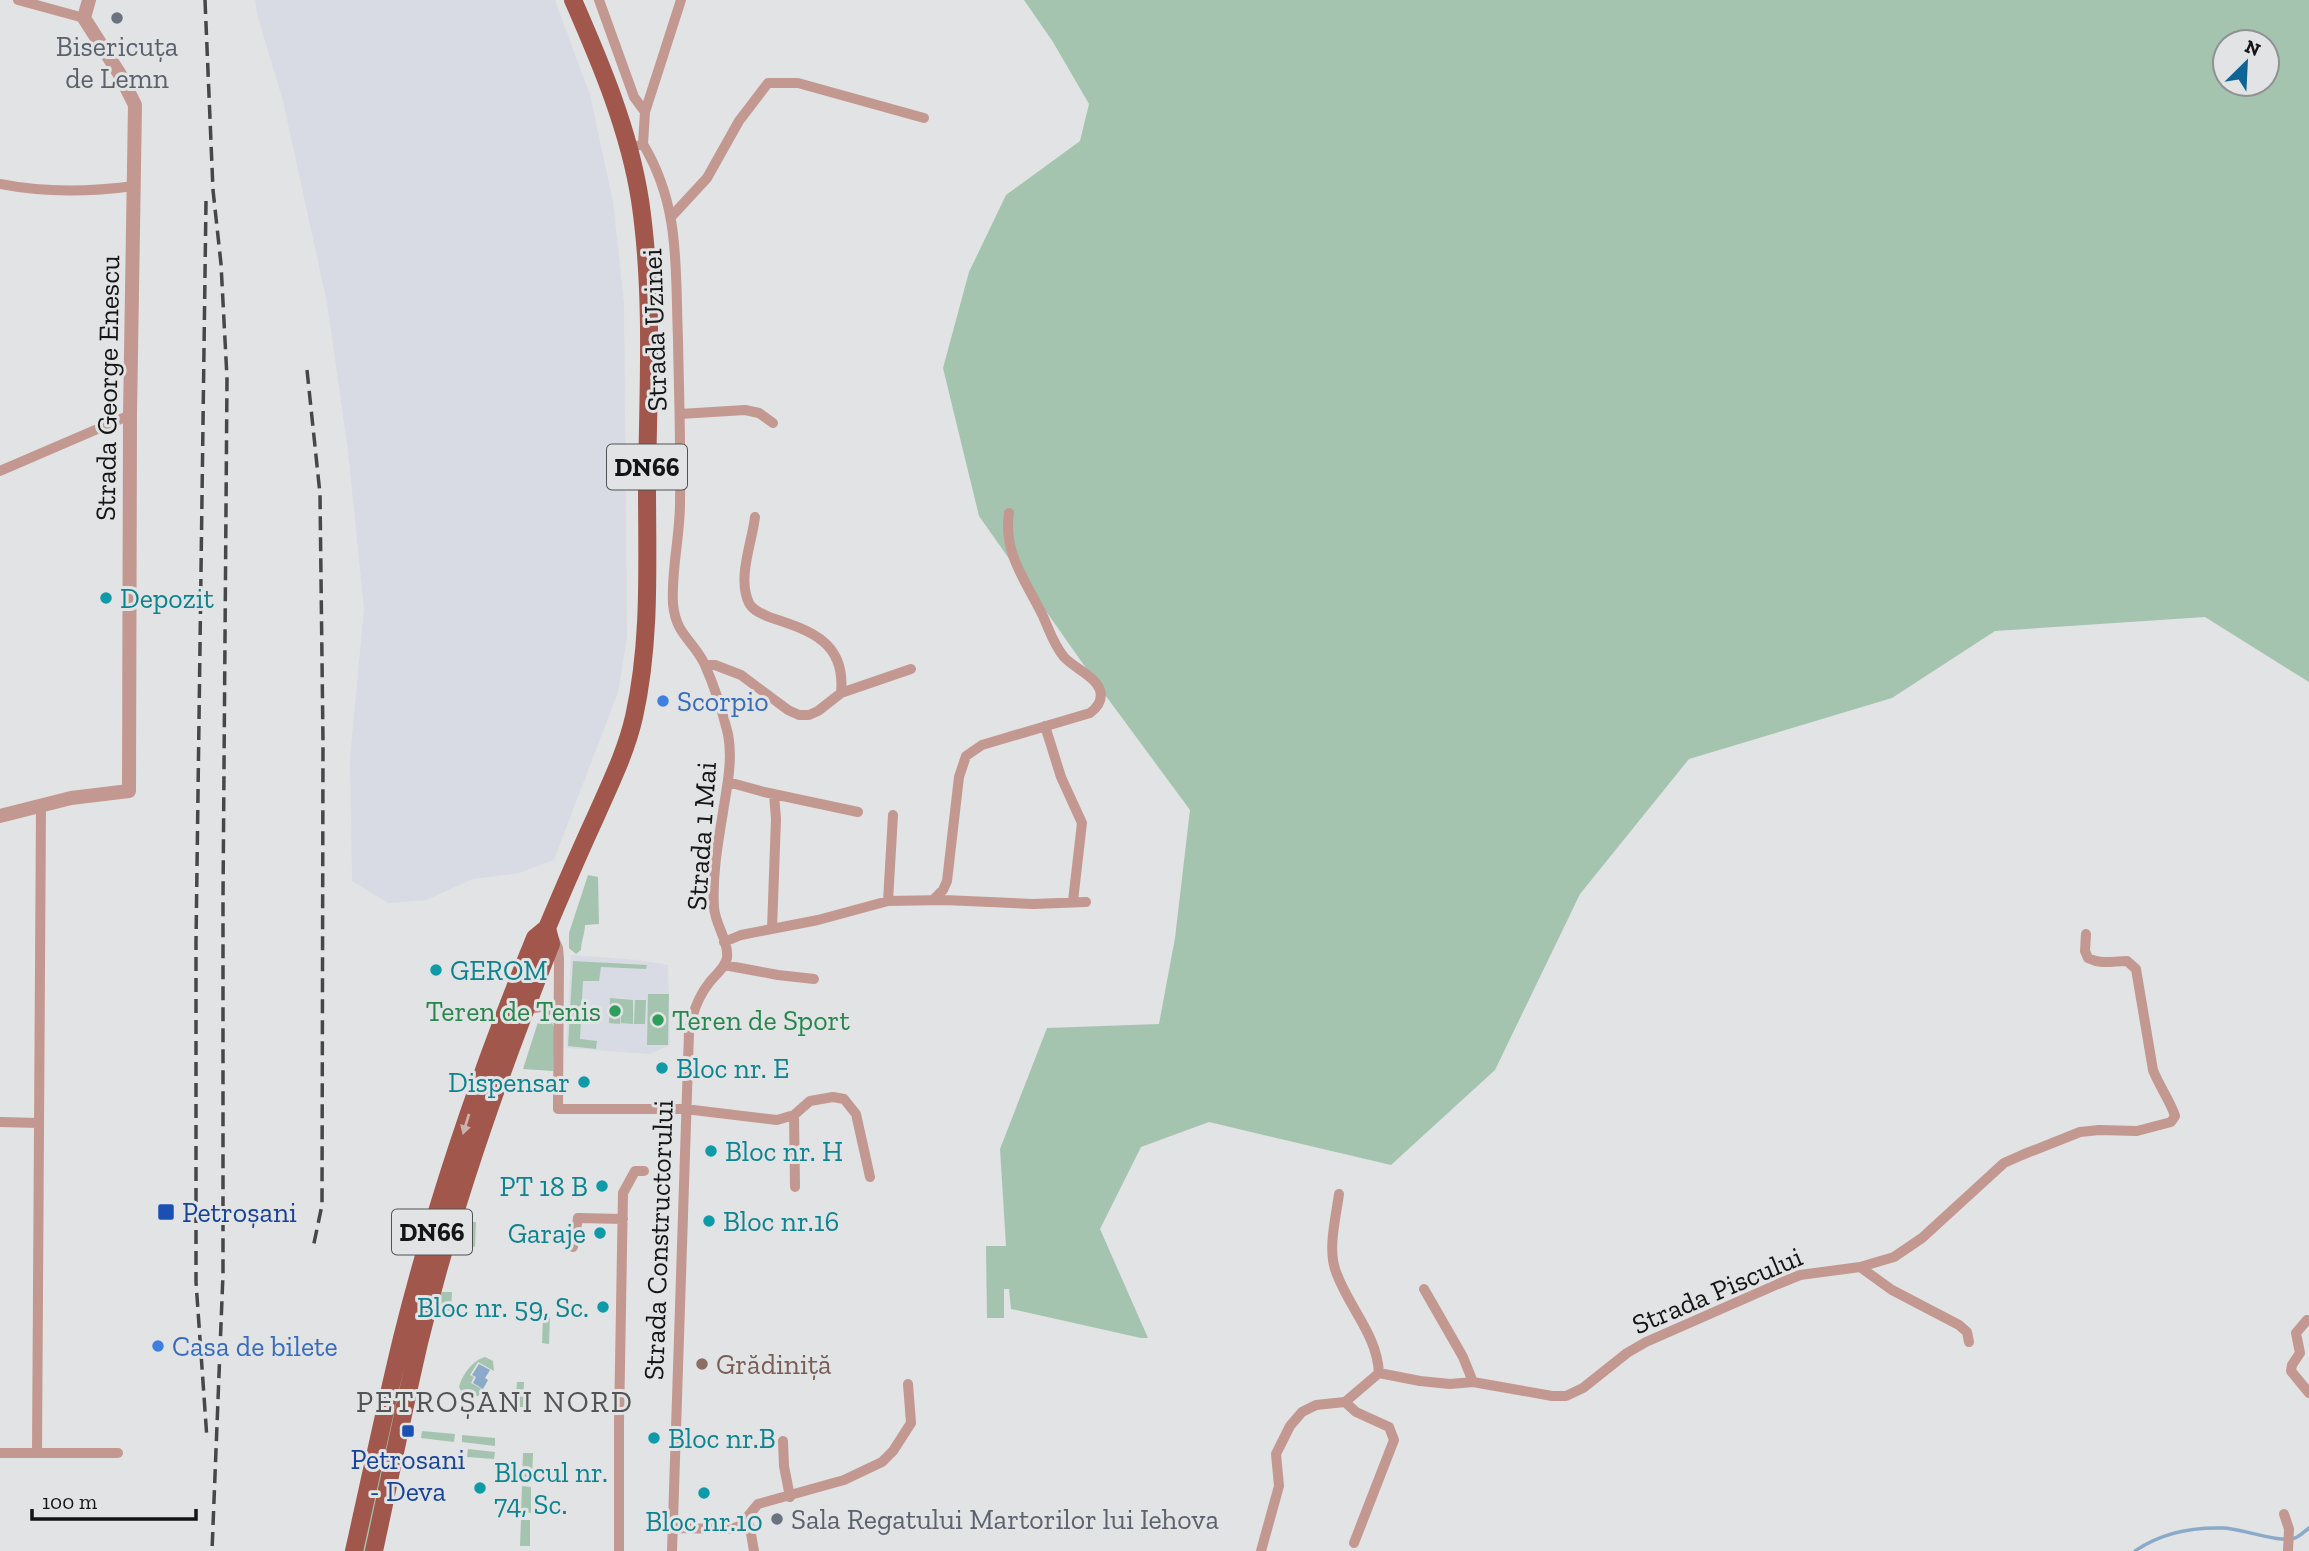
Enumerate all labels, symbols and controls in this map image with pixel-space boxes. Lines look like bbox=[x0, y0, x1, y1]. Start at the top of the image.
marker: Bisericuța de Lemn bbox=[109, 10, 125, 26]
north arrow bbox=[2211, 28, 2281, 98]
place label: Bisericuța de Lemn bbox=[56, 30, 179, 95]
text: N bbox=[2241, 34, 2264, 61]
street label: Strada Uzinei bbox=[635, 248, 674, 412]
street label: Strada George Enescu bbox=[89, 254, 126, 521]
road number: DN66 bbox=[607, 444, 687, 489]
place label: Depozit bbox=[120, 582, 214, 615]
marker: Depozit bbox=[98, 590, 114, 606]
place label: Scorpio bbox=[677, 685, 769, 718]
marker: Scorpio bbox=[655, 693, 671, 709]
street label: Strada 1 Mai bbox=[680, 761, 723, 911]
place label: GEROM bbox=[450, 954, 548, 987]
marker: GEROM bbox=[428, 962, 444, 978]
place label: Teren de Tenis bbox=[426, 995, 601, 1028]
marker: Teren de Tenis bbox=[607, 1003, 623, 1019]
place label: Teren de Sport bbox=[672, 1004, 850, 1037]
marker: Teren de Sport bbox=[650, 1012, 666, 1028]
place label: Bloc nr. E bbox=[676, 1052, 789, 1085]
marker: Bloc nr. E bbox=[654, 1060, 670, 1076]
place label: Dispensar bbox=[448, 1066, 570, 1099]
marker: Dispensar bbox=[576, 1074, 592, 1090]
street label: Strada Constructorului bbox=[637, 1099, 680, 1381]
one-way arrow bbox=[460, 1114, 470, 1135]
place label: Bloc nr. H bbox=[725, 1135, 843, 1168]
marker: Bloc nr. H bbox=[703, 1143, 719, 1159]
place label: PT 18 B bbox=[500, 1170, 588, 1203]
marker: PT 18 B bbox=[594, 1178, 610, 1194]
place label: Petroșani bbox=[182, 1196, 297, 1229]
marker: Petroșani bbox=[156, 1202, 176, 1222]
place label: Bloc nr.16 bbox=[723, 1205, 839, 1238]
road number: DN66 bbox=[392, 1210, 472, 1254]
marker: Bloc nr.16 bbox=[701, 1213, 717, 1229]
place label: Garaje bbox=[508, 1217, 586, 1250]
marker: Garaje bbox=[592, 1225, 608, 1241]
street label: Strada Piscului bbox=[1627, 1240, 1807, 1341]
place label: Bloc nr. 59, Sc. bbox=[417, 1291, 589, 1324]
marker: Bloc nr. 59, Sc. bbox=[595, 1299, 611, 1315]
place label: Casa de bilete bbox=[172, 1330, 338, 1363]
marker: Casa de bilete bbox=[150, 1338, 166, 1354]
place label: Grădiniță bbox=[716, 1348, 832, 1381]
marker: Grădiniță bbox=[694, 1356, 710, 1372]
district label: PETROȘANI NORD bbox=[356, 1384, 634, 1420]
place label: Bloc nr.B bbox=[668, 1422, 776, 1455]
marker: Petrosani - Deva bbox=[400, 1423, 416, 1439]
marker: Bloc nr.B bbox=[646, 1430, 662, 1446]
place label: Petrosani - Deva bbox=[351, 1443, 466, 1508]
place label: Blocul nr. 74, Sc. bbox=[494, 1456, 608, 1521]
scale bar bbox=[32, 1478, 196, 1522]
marker: Blocul nr. 74, Sc. bbox=[472, 1480, 488, 1496]
marker: Bloc nr.10 bbox=[696, 1485, 712, 1501]
text: 100 m bbox=[42, 1489, 97, 1514]
place label: Sala Regatului Martorilor lui Iehova bbox=[791, 1503, 1219, 1536]
place label: Bloc nr.10 bbox=[645, 1505, 763, 1538]
marker: Sala Regatului Martorilor lui Iehova bbox=[769, 1511, 785, 1527]

